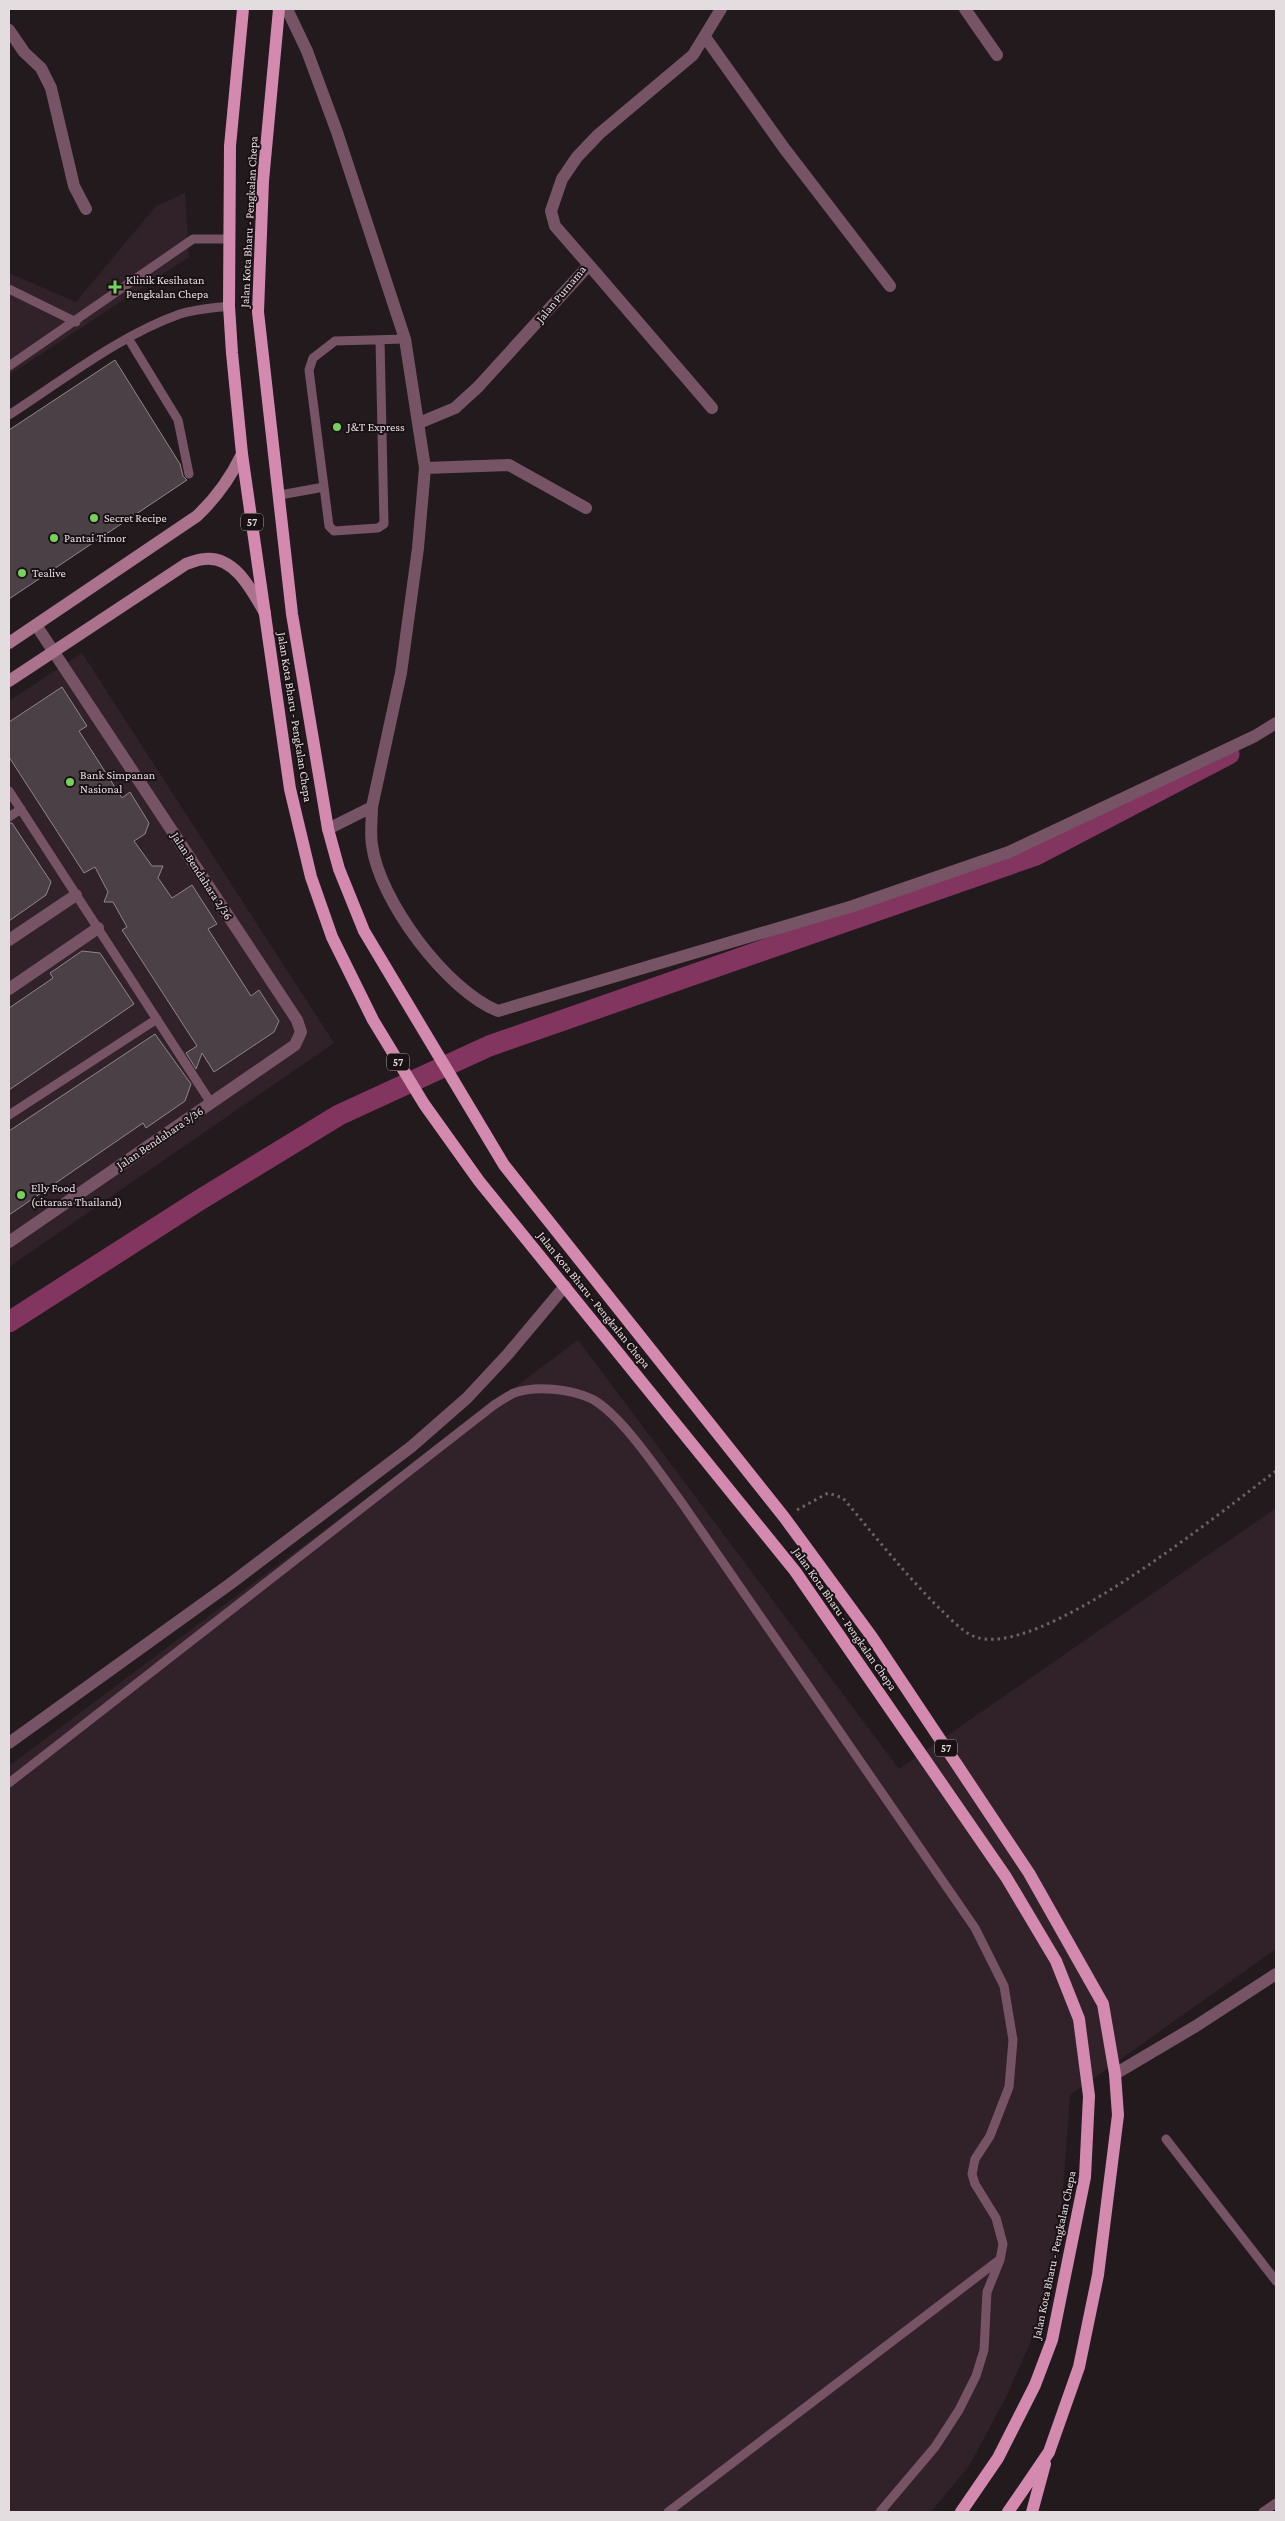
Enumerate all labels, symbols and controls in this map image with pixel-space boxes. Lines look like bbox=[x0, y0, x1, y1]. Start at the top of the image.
street label: Jalan Kota Bharu - Pengkalan Chepa bbox=[237, 136, 261, 309]
street label: Jalan Purnama bbox=[532, 262, 589, 326]
place label: Klinik Kesihatan Pengkalan Chepa bbox=[126, 273, 209, 301]
marker: Klinik Kesihatan Pengkalan Chepa bbox=[108, 280, 122, 294]
place label: J&T Express bbox=[346, 420, 405, 434]
marker: J&T Express bbox=[331, 421, 343, 433]
place label: Secret Recipe bbox=[104, 511, 167, 525]
marker: Secret Recipe bbox=[88, 512, 100, 524]
road number: 57 bbox=[241, 514, 263, 530]
place label: Pantai Timor bbox=[64, 531, 127, 545]
marker: Pantai Timor bbox=[48, 532, 60, 544]
place label: Tealive bbox=[32, 566, 66, 580]
marker: Tealive bbox=[16, 567, 28, 579]
street label: Jalan Kota Bharu - Pengkalan Chepa bbox=[275, 630, 315, 803]
place label: Bank Simpanan Nasional bbox=[80, 768, 156, 796]
marker: Bank Simpanan Nasional bbox=[64, 776, 76, 788]
street label: Jalan Bendahara 2/36 bbox=[168, 829, 236, 923]
road number: 57 bbox=[387, 1054, 409, 1070]
street label: Jalan Bendahara 3/36 bbox=[113, 1104, 206, 1173]
place label: Elly Food (citarasa Thailand) bbox=[31, 1181, 122, 1209]
marker: Elly Food (citarasa Thailand) bbox=[15, 1189, 27, 1201]
street label: Jalan Kota Bharu - Pengkalan Chepa bbox=[534, 1228, 654, 1371]
street label: Jalan Kota Bharu - Pengkalan Chepa bbox=[789, 1544, 900, 1694]
road number: 57 bbox=[935, 1740, 957, 1756]
street label: Jalan Kota Bharu - Pengkalan Chepa bbox=[1029, 2169, 1079, 2341]

